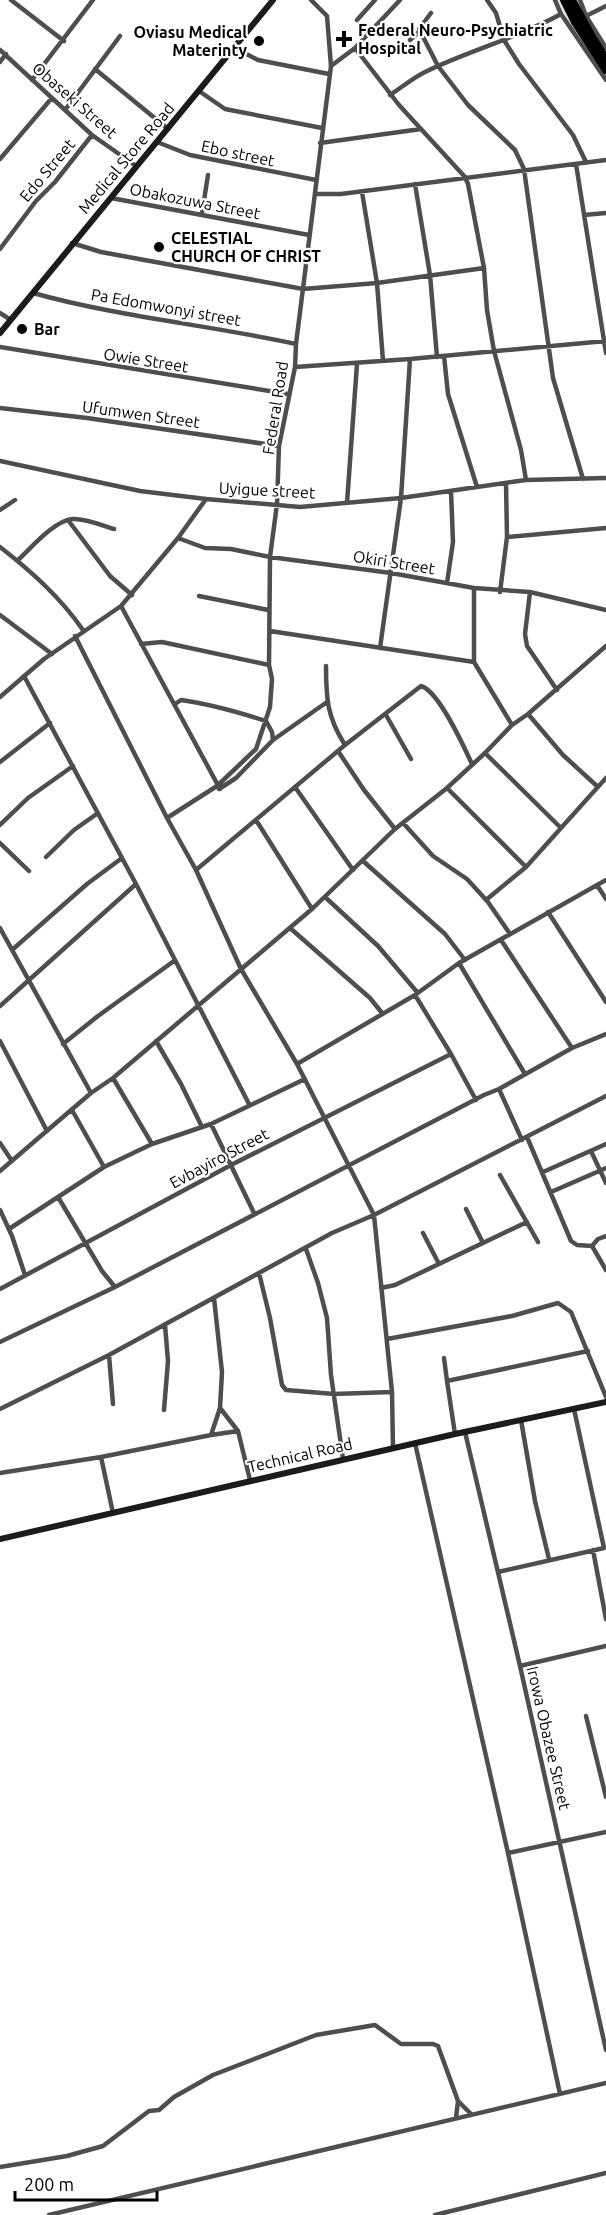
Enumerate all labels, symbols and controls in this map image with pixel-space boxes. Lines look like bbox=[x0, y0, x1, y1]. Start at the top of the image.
place label: Federal Neuro-Psychiatric Hospital bbox=[358, 21, 553, 57]
place label: Oviasu Medical Materinty bbox=[133, 23, 247, 59]
marker: Federal Neuro-Psychiatric Hospital bbox=[335, 30, 353, 48]
marker: Oviasu Medical Materinty bbox=[252, 34, 266, 48]
street label: Obaseki Street bbox=[29, 58, 121, 142]
street label: Medical Store Road bbox=[74, 99, 178, 217]
street label: Edo Street bbox=[16, 135, 79, 205]
street label: Ebo street bbox=[200, 136, 277, 170]
street label: Obakozuwa Street bbox=[128, 180, 262, 223]
place label: CELESTIAL CHURCH OF CHRIST bbox=[171, 229, 321, 265]
marker: CELESTIAL CHURCH OF CHRIST bbox=[152, 240, 166, 254]
street label: Pa Edomwonyi street bbox=[90, 285, 243, 329]
place label: Bar bbox=[34, 320, 60, 338]
marker: Bar bbox=[15, 322, 29, 336]
street label: Owie Street bbox=[102, 344, 191, 376]
street label: Federal Road bbox=[259, 360, 291, 456]
street label: Ufumwen Street bbox=[81, 397, 202, 431]
street label: Uyigue street bbox=[218, 478, 316, 502]
street label: Okiri Street bbox=[352, 547, 437, 577]
street label: Evbayiro Street bbox=[166, 1124, 272, 1192]
street label: Technical Road bbox=[246, 1434, 354, 1476]
street label: Irowa Obazee Street bbox=[524, 1664, 574, 1812]
scale bar bbox=[15, 2164, 158, 2202]
text: 200 m bbox=[24, 2174, 74, 2194]

